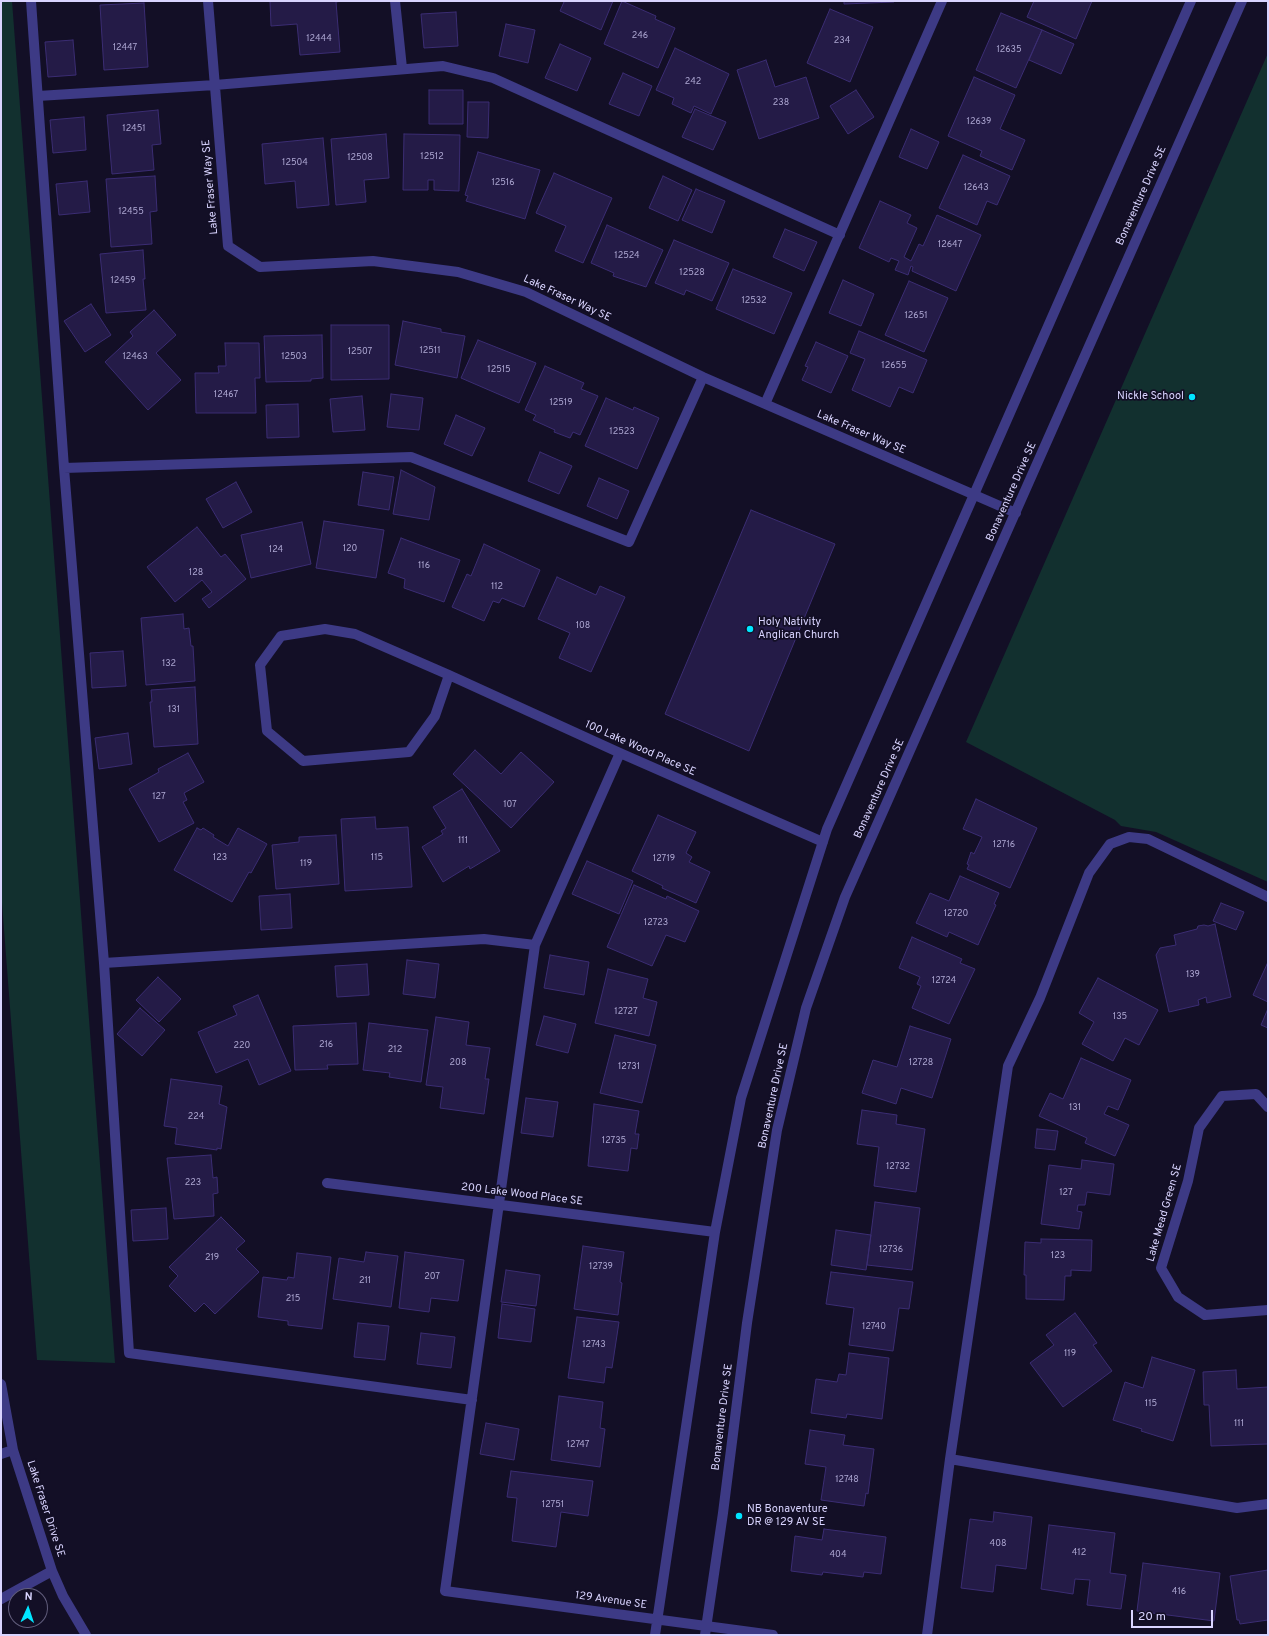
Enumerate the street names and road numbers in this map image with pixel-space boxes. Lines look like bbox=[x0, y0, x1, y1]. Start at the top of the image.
street label: Lake Fraser Way SE bbox=[200, 139, 222, 235]
street label: Bonaventure Drive SE bbox=[1114, 144, 1170, 248]
street label: Lake Fraser Way SE bbox=[521, 273, 613, 325]
street label: Lake Fraser Way SE bbox=[815, 408, 907, 458]
street label: Bonaventure Drive SE bbox=[984, 440, 1040, 544]
street label: 100 Lake Wood Place SE bbox=[582, 719, 698, 779]
street label: Bonaventure Drive SE bbox=[852, 737, 908, 841]
street label: Bonaventure Drive SE bbox=[756, 1042, 792, 1150]
street label: Lake Mead Green SE bbox=[1145, 1163, 1185, 1263]
street label: 200 Lake Wood Place SE bbox=[460, 1181, 584, 1209]
street label: Bonaventure Drive SE bbox=[710, 1363, 736, 1471]
street label: Lake Fraser Drive SE bbox=[23, 1459, 67, 1559]
street label: 129 Avenue SE bbox=[574, 1589, 648, 1613]

